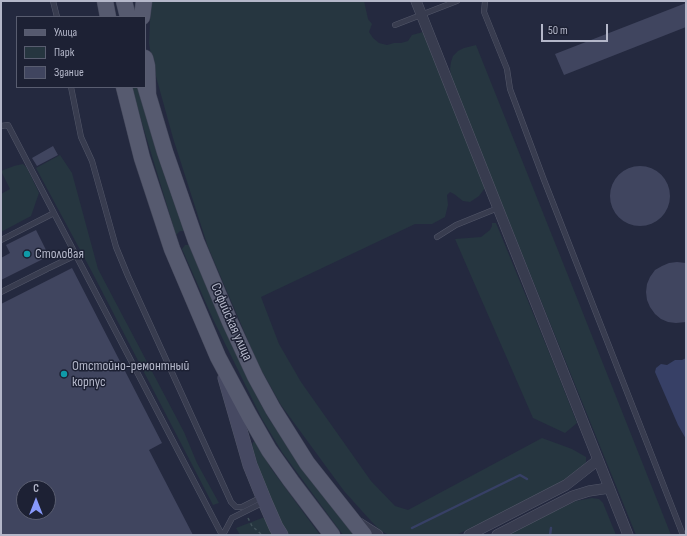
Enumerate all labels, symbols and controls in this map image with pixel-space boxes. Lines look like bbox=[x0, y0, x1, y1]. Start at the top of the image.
legend bbox=[16, 16, 146, 88]
scale bar bbox=[543, 16, 610, 42]
text: 50 m bbox=[548, 23, 568, 38]
text: Улица bbox=[54, 25, 77, 40]
text: Парк bbox=[54, 45, 74, 60]
text: Здание bbox=[54, 65, 84, 80]
place label: Столовая bbox=[35, 246, 84, 262]
marker: Столовая bbox=[22, 249, 32, 259]
street label: Софийская улица bbox=[206, 281, 256, 363]
place label: Отстойно-ремонтный корпус bbox=[72, 358, 189, 390]
marker: Отстойно-ремонтный корпус bbox=[59, 369, 69, 379]
north arrow bbox=[16, 480, 56, 520]
text: С bbox=[33, 482, 39, 495]

